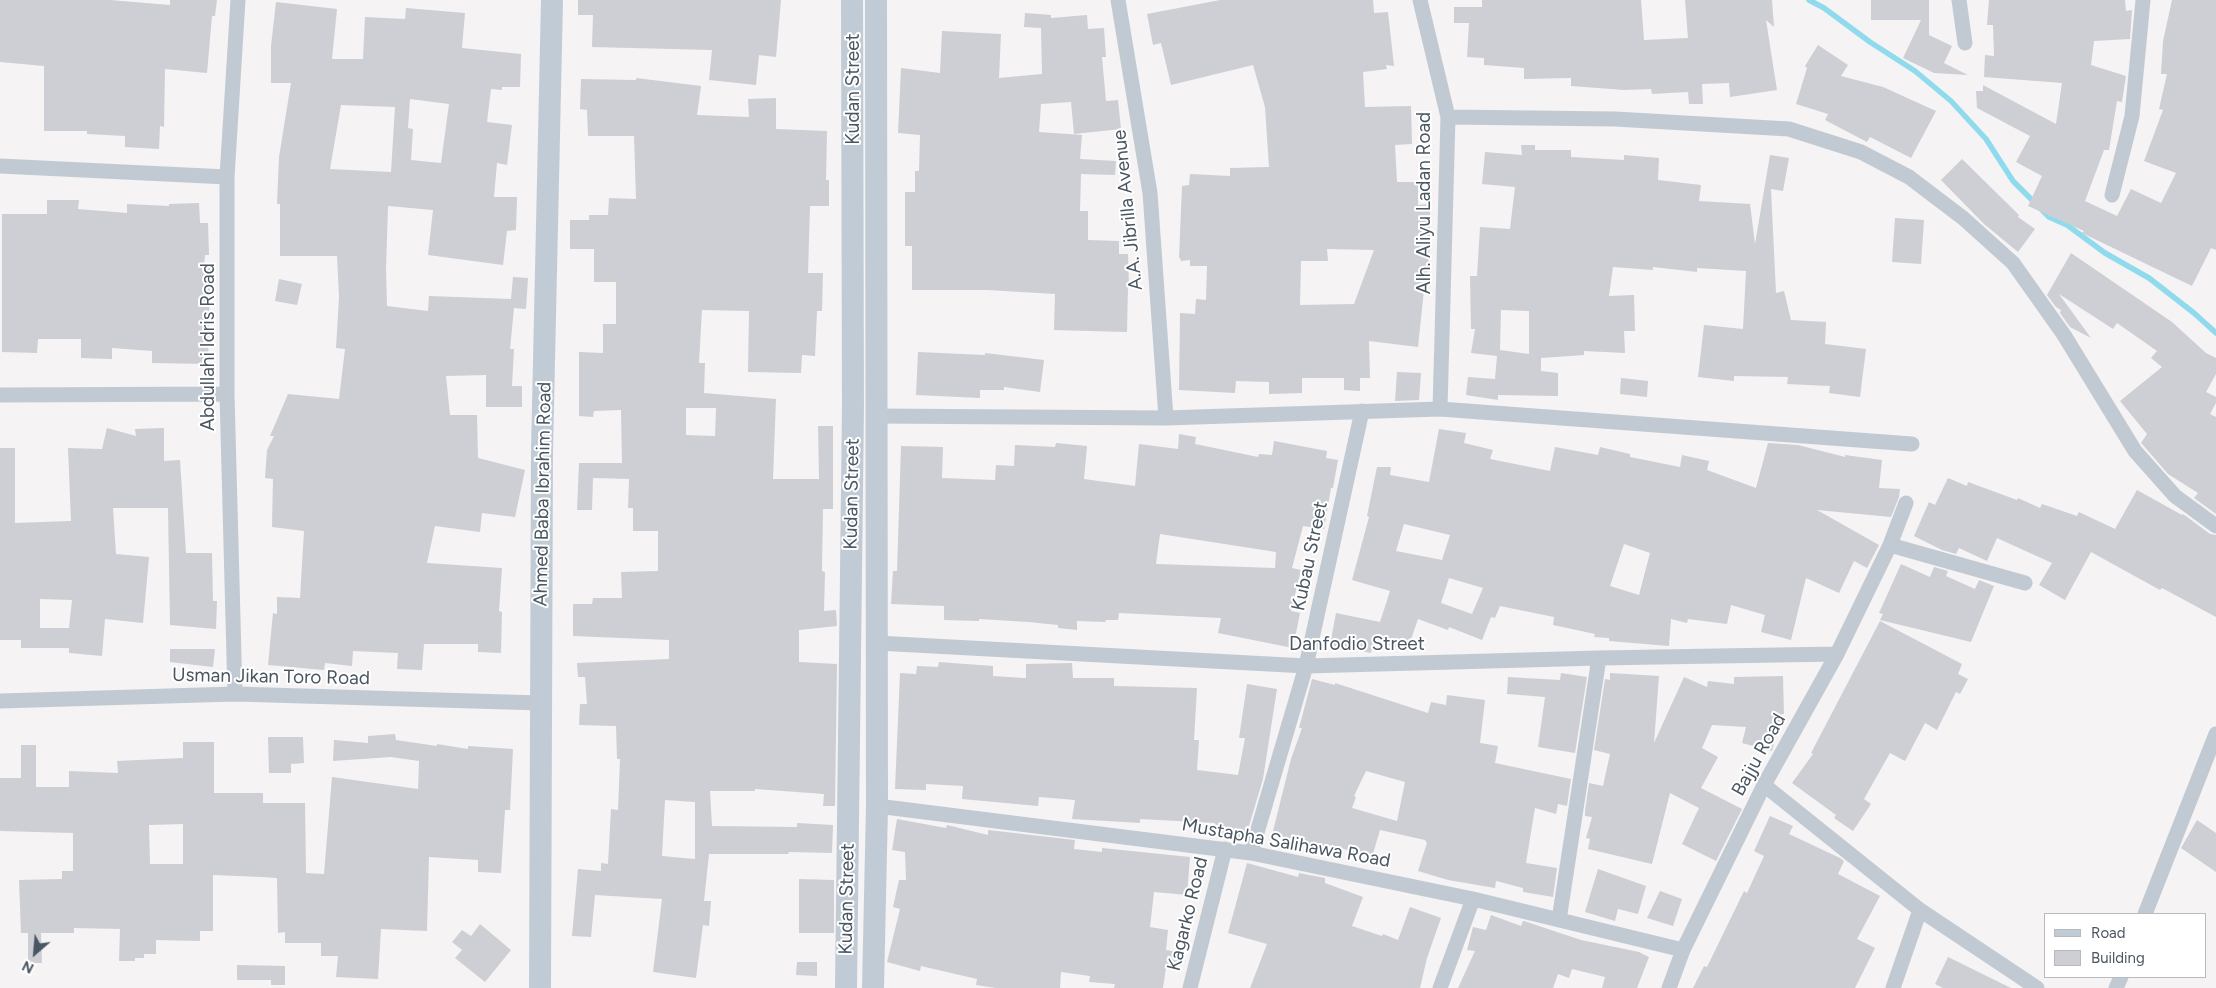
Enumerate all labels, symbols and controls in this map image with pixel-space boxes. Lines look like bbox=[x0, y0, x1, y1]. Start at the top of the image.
street label: Kudan Street bbox=[842, 33, 864, 145]
street label: Alh. Aliyu Ladan Road bbox=[1413, 112, 1435, 294]
street label: A.A. Jibrilla Avenue bbox=[1108, 129, 1148, 291]
street label: Abdullahi Idris Road bbox=[197, 263, 219, 431]
street label: Ahmed Baba Ibrahim Road bbox=[530, 381, 556, 607]
street label: Kudan Street bbox=[840, 438, 864, 550]
street label: Kubau Street bbox=[1287, 499, 1333, 613]
street label: Danfodio Street bbox=[1289, 633, 1425, 655]
street label: Usman Jikan Toro Road bbox=[172, 664, 370, 690]
street label: Bajju Road bbox=[1727, 710, 1791, 800]
street label: Mustapha Salihawa Road bbox=[1180, 813, 1392, 873]
street label: Kudan Street bbox=[835, 843, 859, 955]
street label: Kagarko Road bbox=[1163, 855, 1213, 973]
legend bbox=[2044, 913, 2206, 978]
text: Road bbox=[2091, 924, 2126, 942]
north arrow bbox=[10, 928, 60, 978]
text: Building bbox=[2091, 949, 2145, 967]
text: N bbox=[19, 957, 37, 977]

